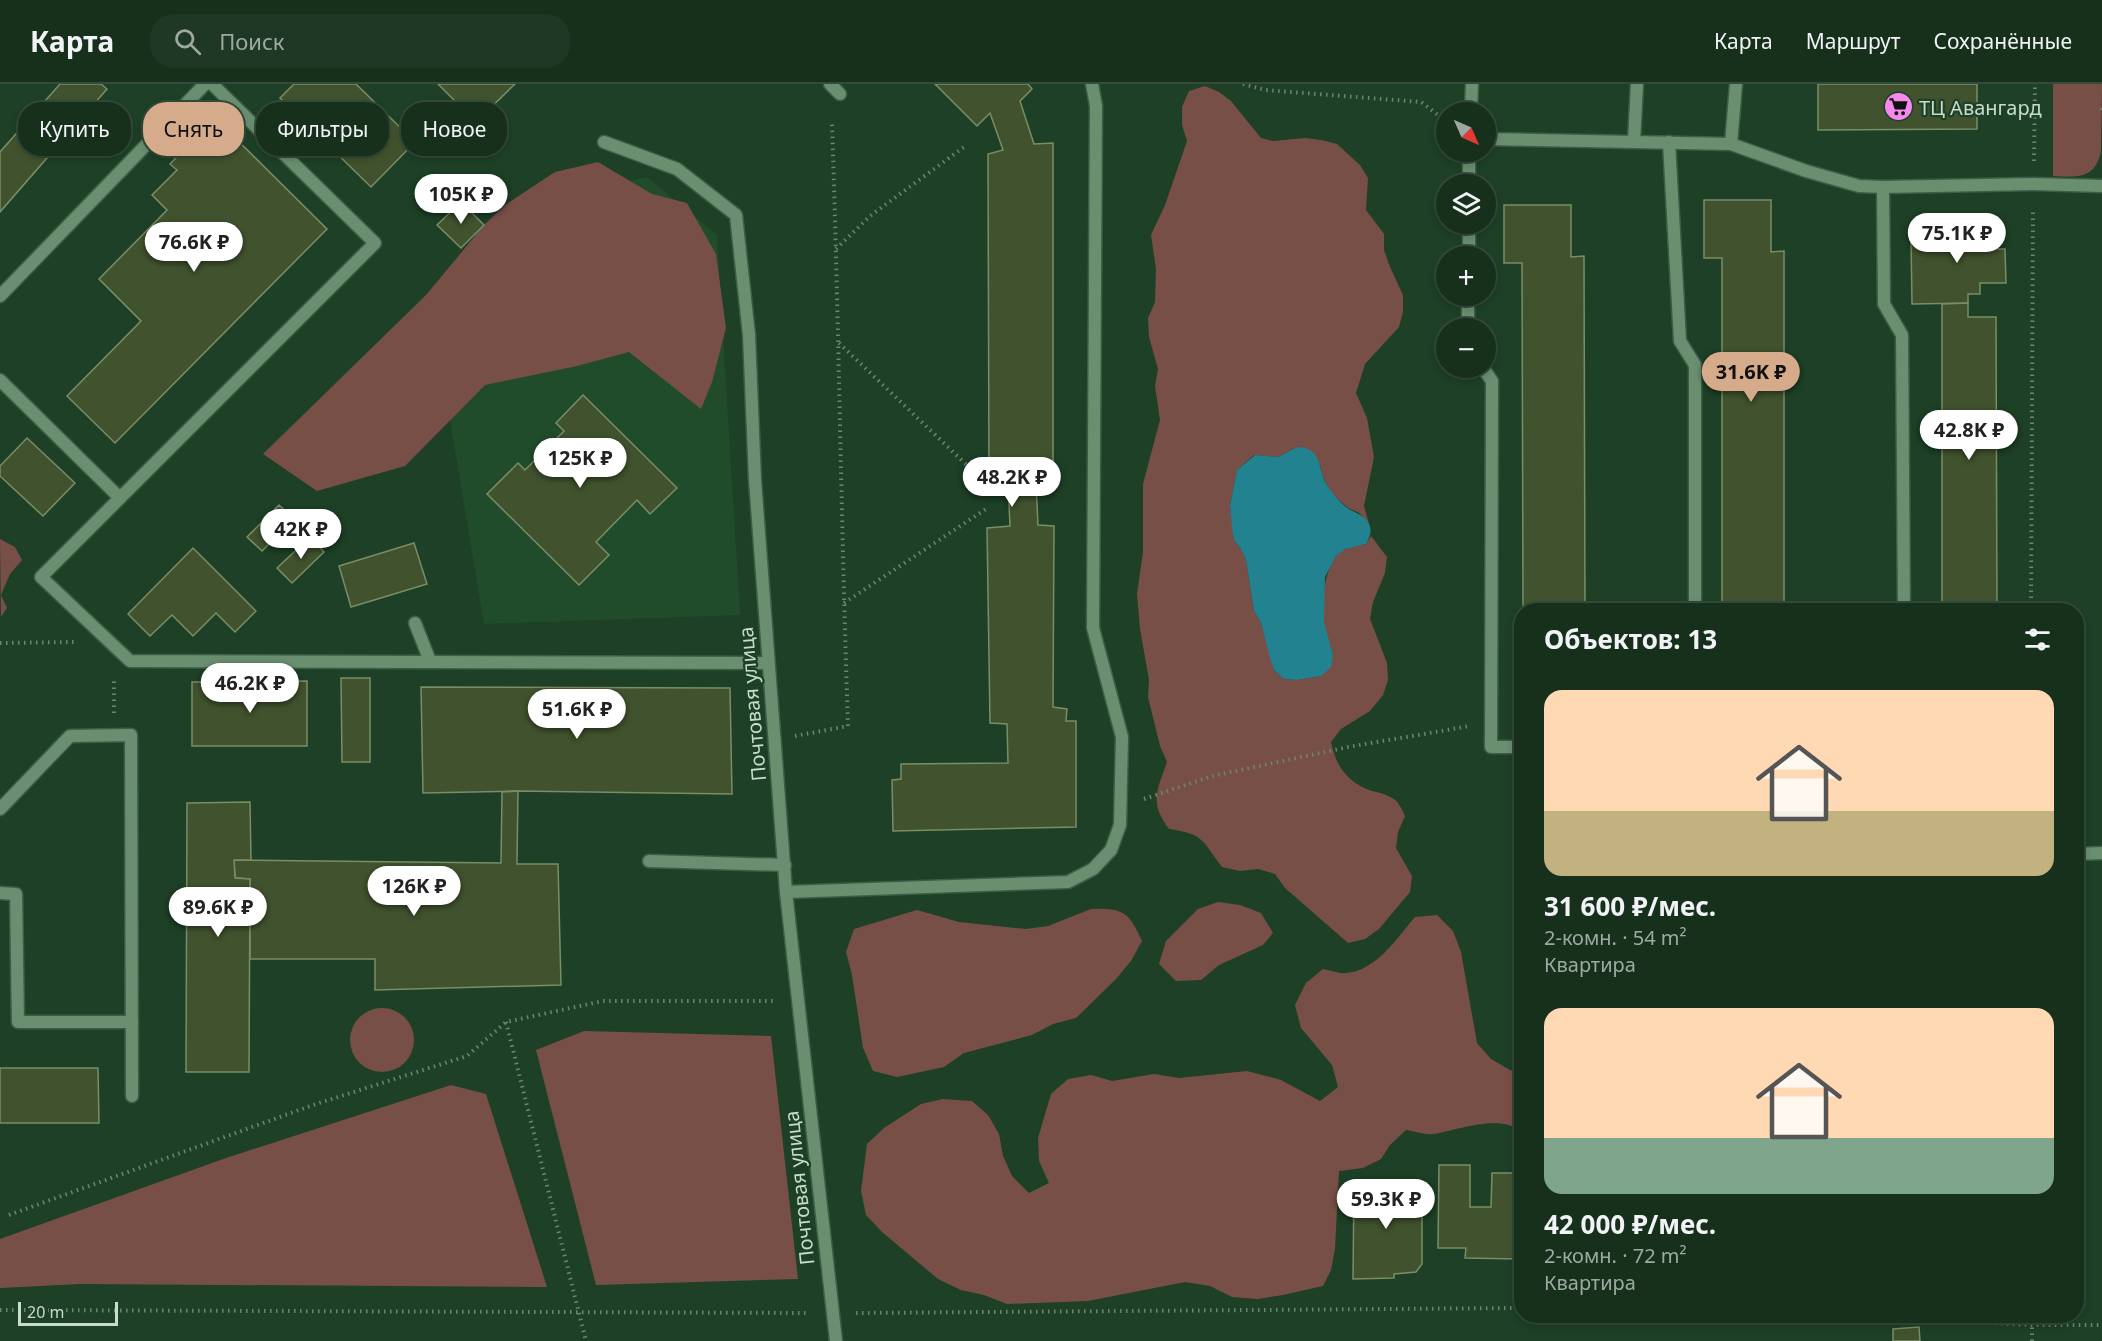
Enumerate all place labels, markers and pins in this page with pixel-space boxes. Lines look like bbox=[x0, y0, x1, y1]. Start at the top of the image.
supermarket icon: ТЦ Авангард bbox=[1882, 91, 1914, 123]
place label: ТЦ Авангард bbox=[1919, 94, 2042, 121]
pin: 105K ₽ bbox=[412, 174, 510, 225]
pin: 75.1K ₽ bbox=[1902, 213, 2012, 264]
pin: 76.6K ₽ bbox=[139, 222, 249, 273]
pin: 31.6K ₽ bbox=[1696, 352, 1806, 403]
pin: 42.8K ₽ bbox=[1914, 410, 2024, 461]
pin: 125K ₽ bbox=[531, 438, 629, 489]
pin: 48.2K ₽ bbox=[957, 457, 1067, 508]
pin: 42K ₽ bbox=[259, 509, 343, 560]
pin: 46.2K ₽ bbox=[195, 663, 305, 714]
pin: 51.6K ₽ bbox=[522, 689, 632, 740]
pin: 126K ₽ bbox=[365, 866, 463, 917]
pin: 89.6K ₽ bbox=[163, 887, 273, 938]
pin: 59.3K ₽ bbox=[1331, 1179, 1441, 1230]

